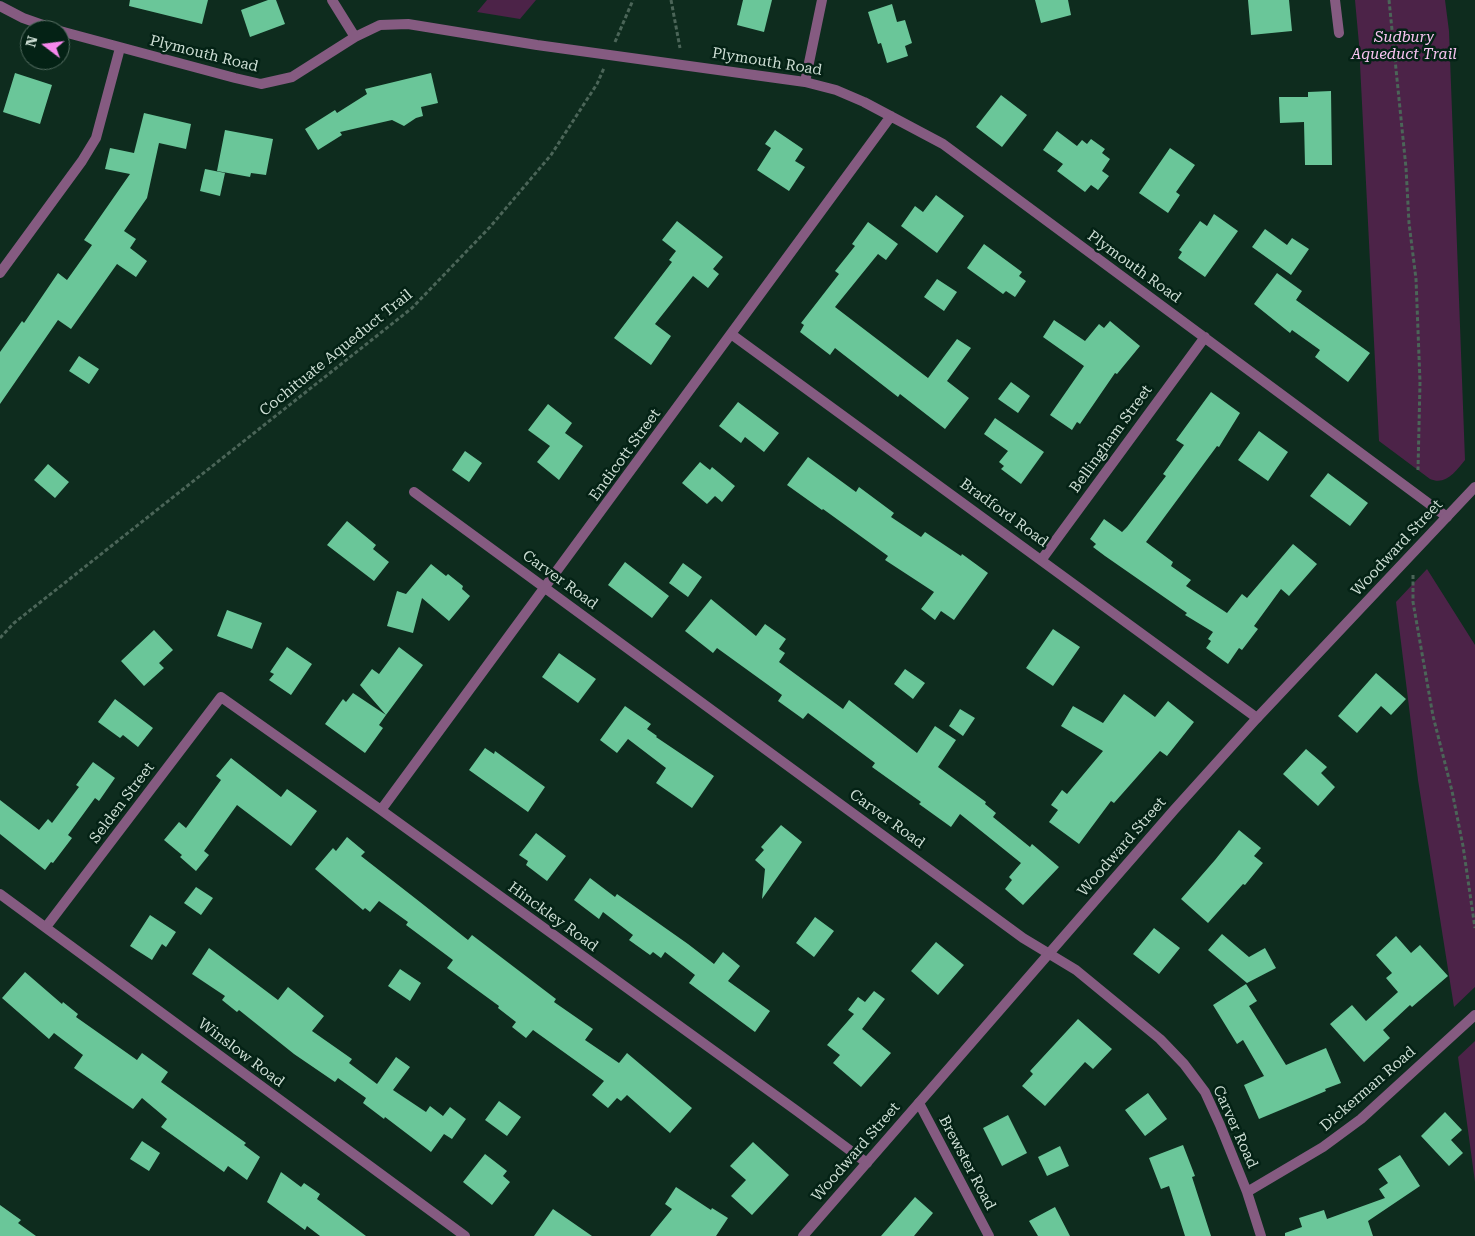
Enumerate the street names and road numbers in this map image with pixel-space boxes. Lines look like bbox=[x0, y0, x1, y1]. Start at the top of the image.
street label: Plymouth Road bbox=[148, 32, 260, 76]
street label: Plymouth Road bbox=[711, 44, 823, 80]
street label: Plymouth Road bbox=[1084, 227, 1184, 307]
street label: Cochituate Aqueduct Trail bbox=[256, 286, 416, 420]
street label: Bellingham Street bbox=[1066, 382, 1156, 496]
street label: Endicott Street bbox=[586, 405, 664, 505]
street label: Bradford Road bbox=[956, 475, 1052, 551]
street label: Woodward Street bbox=[1348, 496, 1446, 600]
street label: Carver Road bbox=[519, 547, 601, 613]
street label: Selden Street bbox=[86, 759, 158, 847]
street label: Carver Road bbox=[846, 786, 928, 852]
street label: Woodward Street bbox=[1074, 794, 1170, 900]
street label: Hinckley Road bbox=[505, 878, 601, 956]
street label: Winslow Road bbox=[194, 1015, 288, 1091]
street label: Dickerman Road bbox=[1317, 1043, 1419, 1135]
street label: Carver Road bbox=[1209, 1083, 1261, 1171]
street label: Woodward Street bbox=[808, 1099, 904, 1205]
street label: Brewster Road bbox=[935, 1113, 999, 1213]

